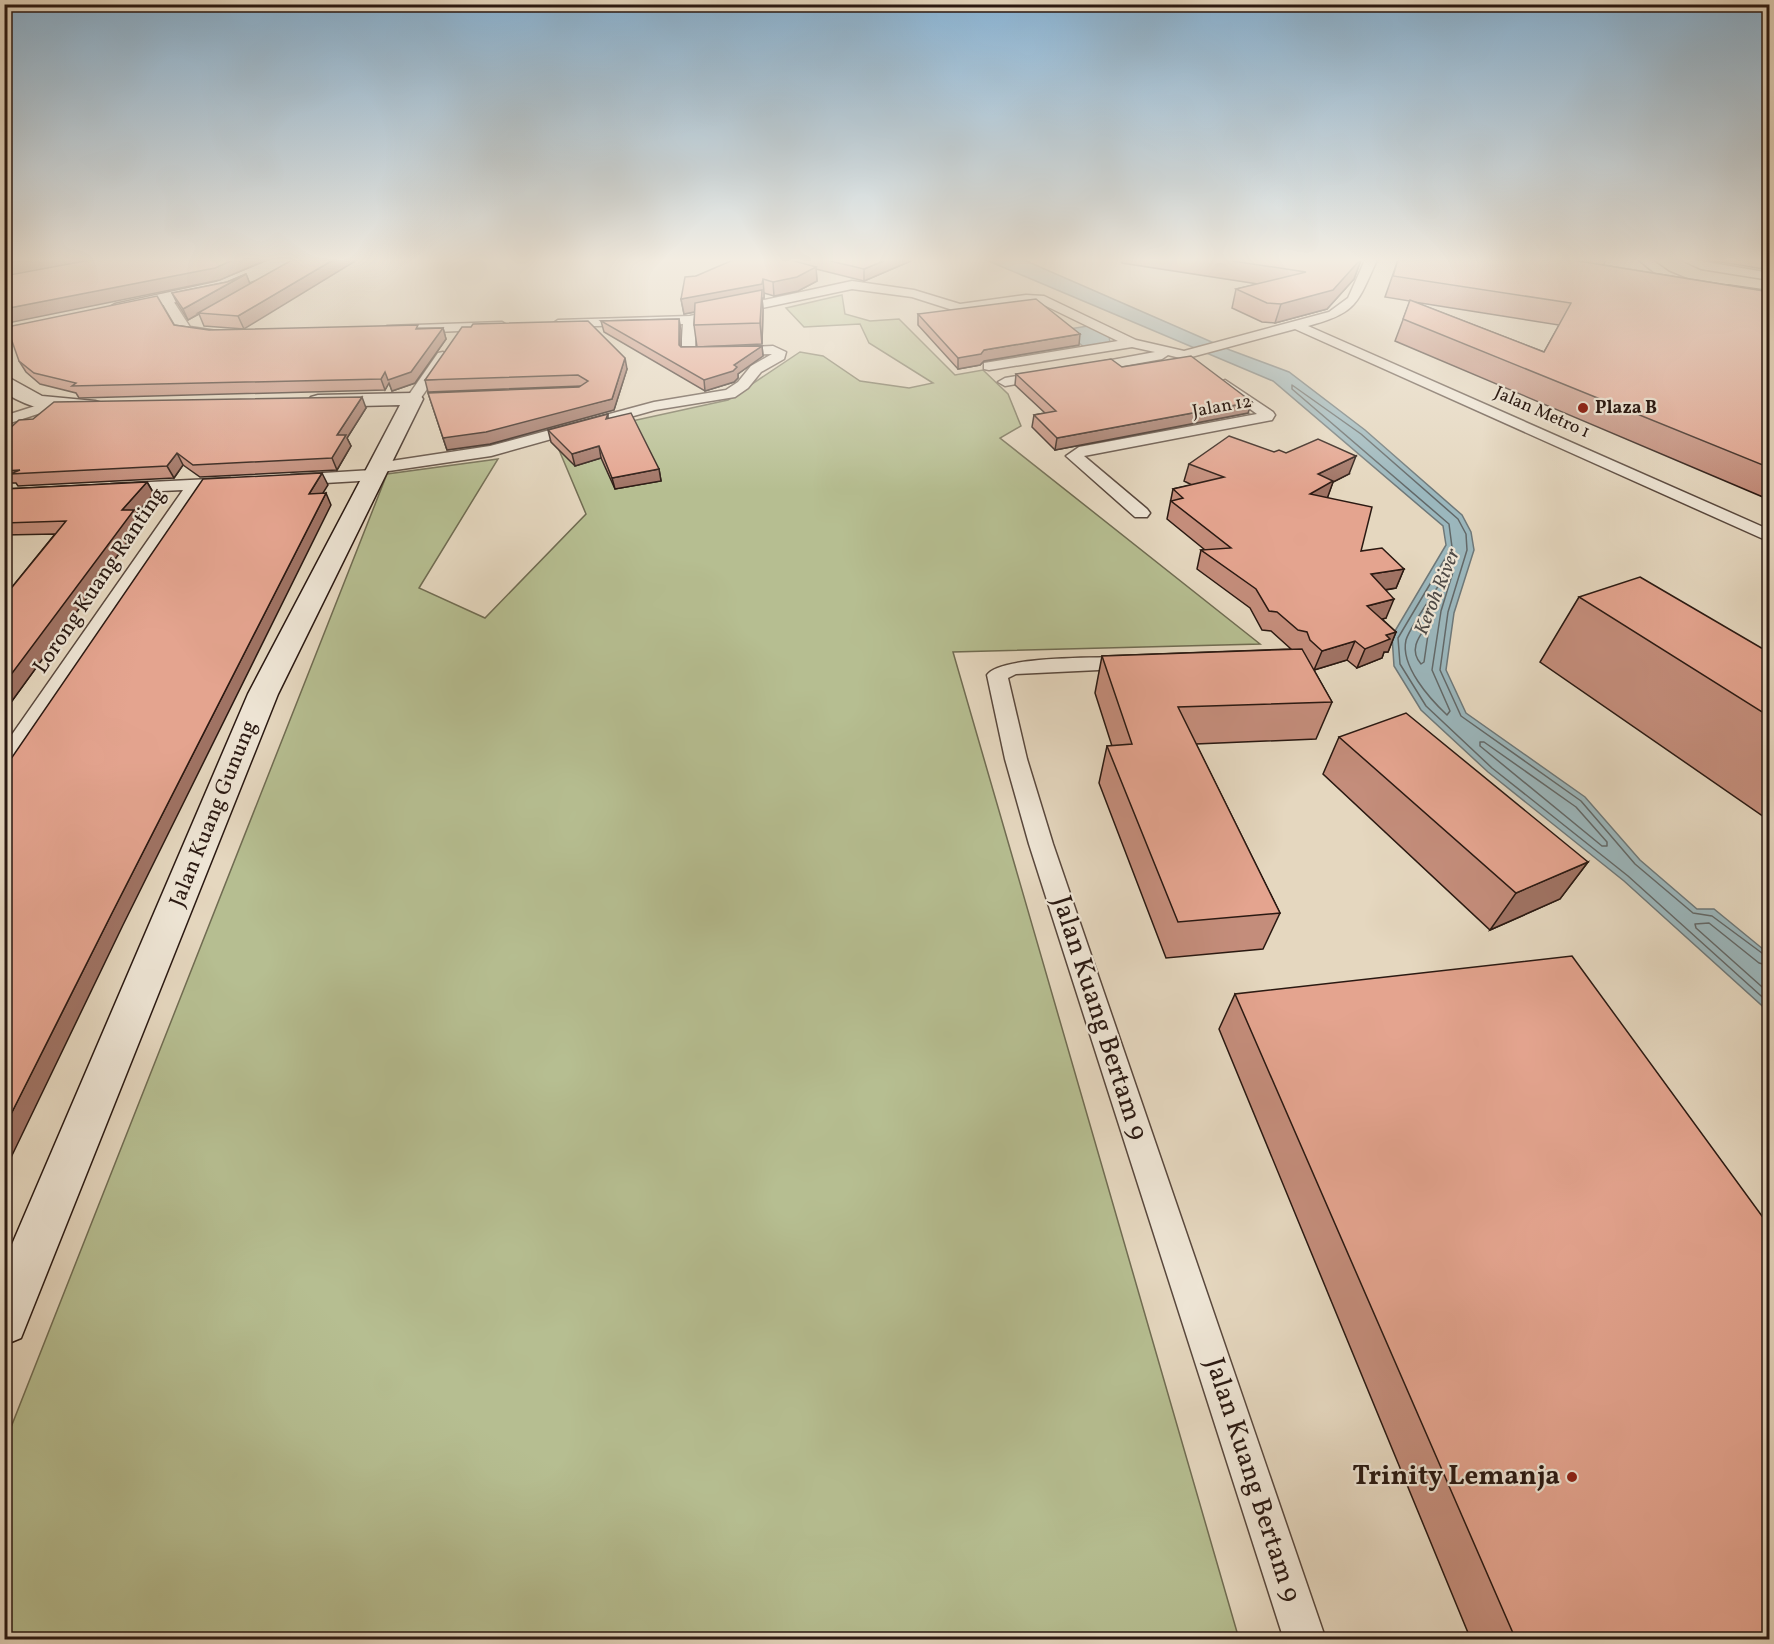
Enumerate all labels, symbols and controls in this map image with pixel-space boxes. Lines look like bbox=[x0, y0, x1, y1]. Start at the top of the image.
street label: Jalan Metro 1 bbox=[1490, 381, 1594, 445]
street label: Jalan 12 bbox=[1190, 389, 1254, 425]
place label: Plaza B bbox=[1595, 396, 1657, 421]
marker: Plaza B bbox=[1576, 401, 1590, 415]
street label: Lorong Kuang Ranting bbox=[26, 482, 174, 680]
water label: Keroh River bbox=[1408, 544, 1468, 639]
street label: Jalan Kuang Gunung bbox=[162, 716, 266, 912]
street label: Jalan Kuang Bertam 9 bbox=[1042, 891, 1156, 1145]
street label: Jalan Kuang Bertam 9 bbox=[1195, 1353, 1309, 1607]
place label: Trinity Lemanja bbox=[1352, 1458, 1560, 1496]
marker: Trinity Lemanja bbox=[1565, 1470, 1579, 1484]

